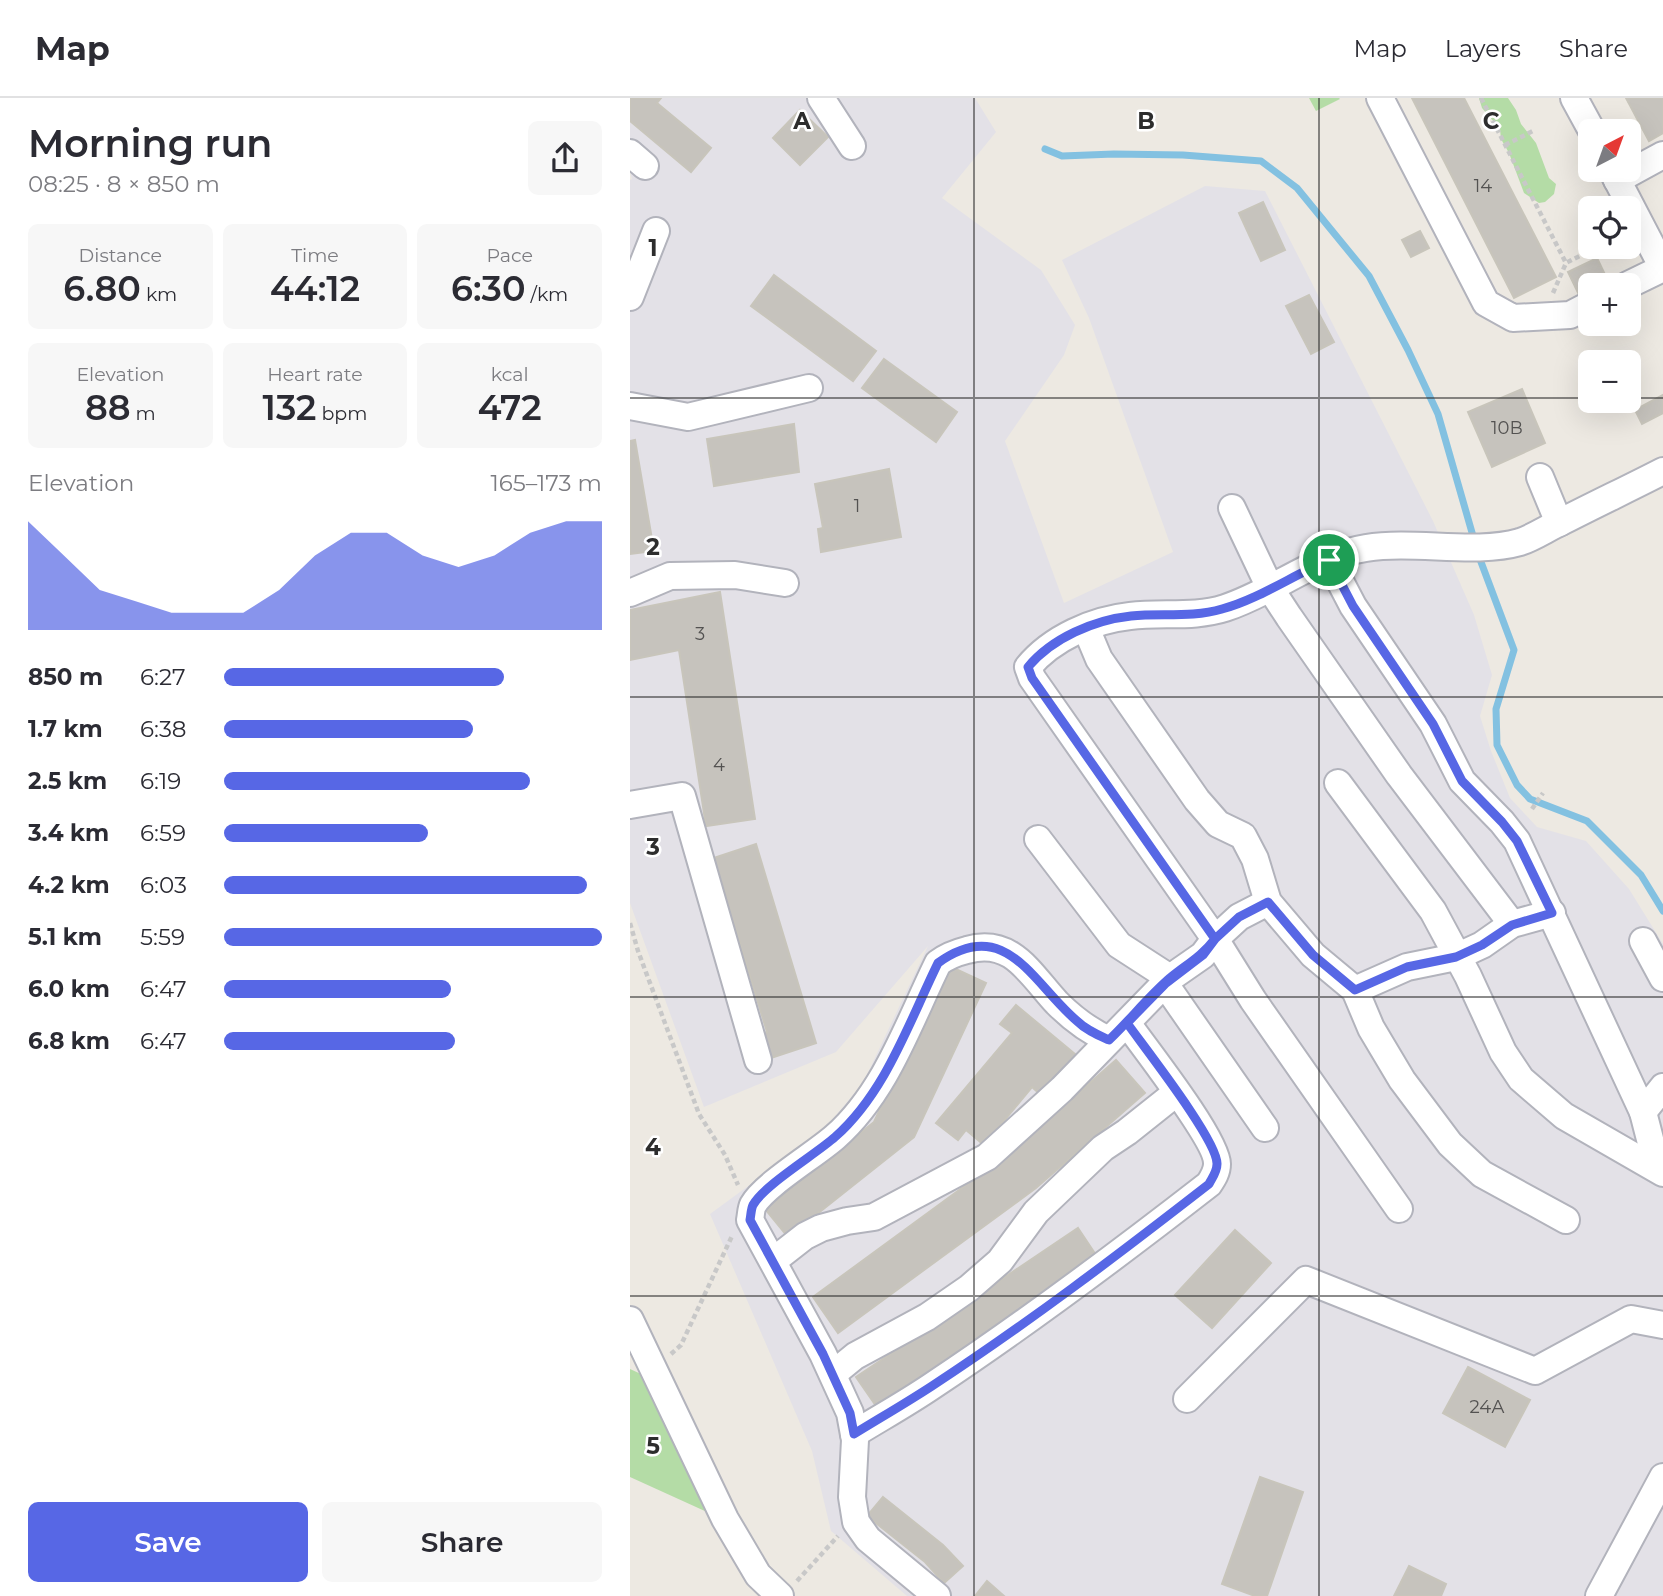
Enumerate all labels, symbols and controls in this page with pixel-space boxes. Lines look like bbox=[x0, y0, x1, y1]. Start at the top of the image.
text: Map bbox=[35, 28, 110, 68]
text: Map bbox=[1353, 34, 1407, 63]
text: Layers bbox=[1445, 34, 1521, 63]
text: Share bbox=[1559, 34, 1628, 63]
text: A bbox=[792, 107, 811, 135]
text: B bbox=[1137, 107, 1155, 135]
text: C bbox=[1483, 107, 1500, 135]
north arrow bbox=[1578, 119, 1642, 182]
map controls bbox=[1578, 119, 1641, 413]
text: Morning run bbox=[28, 120, 272, 167]
button: share bbox=[528, 121, 602, 195]
text: 08:25 · 8 × 850 m bbox=[28, 170, 220, 198]
house number: 14 bbox=[1474, 175, 1492, 197]
button: locate bbox=[1578, 196, 1641, 259]
text: 1 bbox=[648, 234, 658, 262]
text: Distance bbox=[79, 244, 162, 267]
text: Time bbox=[291, 244, 339, 267]
text: Pace bbox=[486, 244, 533, 267]
text: 6.80 bbox=[63, 267, 141, 310]
text: 44:12 bbox=[270, 267, 360, 310]
text: 6:30 bbox=[451, 267, 525, 310]
button: + bbox=[1578, 273, 1641, 336]
text: km bbox=[141, 283, 177, 306]
text: /km bbox=[525, 283, 568, 306]
button: − bbox=[1578, 350, 1641, 413]
text: Elevation bbox=[76, 363, 164, 386]
text: Heart rate bbox=[267, 363, 363, 386]
text: kcal bbox=[491, 363, 529, 386]
text: 88 bbox=[85, 386, 131, 429]
text: 132 bbox=[263, 386, 316, 429]
text: 472 bbox=[478, 386, 542, 429]
text: m bbox=[131, 402, 156, 425]
text: bpm bbox=[316, 402, 367, 425]
house number: 10В bbox=[1491, 417, 1523, 439]
text: Elevation bbox=[28, 469, 134, 497]
text: 165–173 m bbox=[491, 469, 602, 497]
house number: 1 bbox=[854, 495, 860, 517]
pin bbox=[1299, 530, 1359, 590]
text: 2 bbox=[646, 533, 660, 561]
icon: arrive bbox=[1310, 541, 1348, 579]
house number: 3 bbox=[695, 623, 705, 645]
text: 850 m bbox=[28, 663, 103, 691]
text: 6:27 bbox=[140, 663, 185, 691]
text: 1.7 km bbox=[28, 715, 103, 743]
text: 6:38 bbox=[140, 715, 187, 743]
house number: 4 bbox=[713, 754, 725, 776]
text: 2.5 km bbox=[28, 767, 107, 795]
text: 6:19 bbox=[140, 767, 181, 795]
text: 3.4 km bbox=[28, 819, 109, 847]
text: 6:59 bbox=[140, 819, 186, 847]
text: 3 bbox=[645, 833, 660, 861]
text: 4.2 km bbox=[28, 871, 110, 899]
text: 6:03 bbox=[140, 871, 187, 899]
text: 5.1 km bbox=[28, 923, 102, 951]
text: 5:59 bbox=[140, 923, 185, 951]
text: 6.0 km bbox=[28, 975, 110, 1003]
text: 6:47 bbox=[140, 975, 187, 1003]
text: 6.8 km bbox=[28, 1027, 110, 1055]
text: 6:47 bbox=[140, 1027, 187, 1055]
text: 4 bbox=[645, 1133, 661, 1161]
house number: 24А bbox=[1469, 1396, 1505, 1418]
text: 5 bbox=[646, 1432, 660, 1460]
button: Save bbox=[28, 1502, 308, 1582]
button: Share bbox=[322, 1502, 602, 1582]

